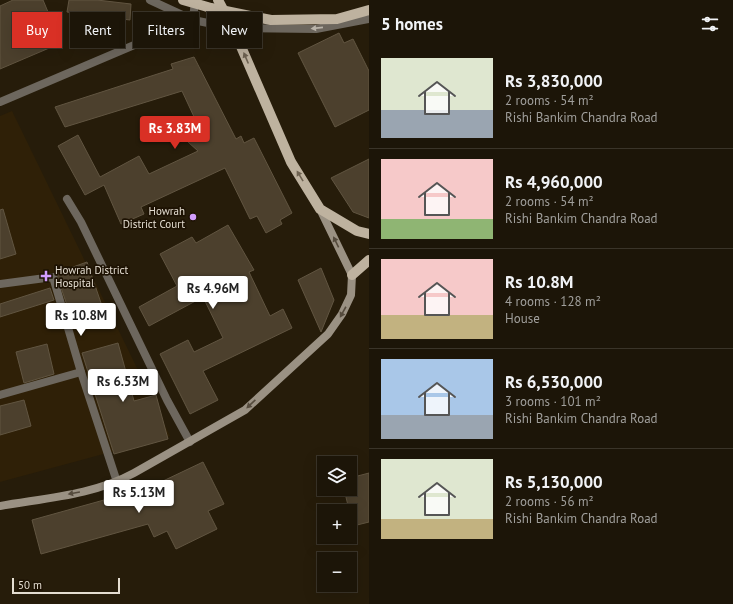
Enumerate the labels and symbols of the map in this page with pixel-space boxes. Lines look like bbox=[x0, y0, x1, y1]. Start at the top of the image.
one-way arrow bbox=[311, 25, 323, 31]
one-way arrow bbox=[242, 51, 248, 63]
pin: Rs 3.83M bbox=[134, 116, 216, 150]
one-way arrow bbox=[296, 170, 303, 182]
place label: Howrah District Court bbox=[123, 204, 185, 231]
marker: Howrah District Court bbox=[188, 212, 198, 222]
one-way arrow bbox=[333, 236, 339, 248]
place label: Howrah District Hospital bbox=[55, 263, 129, 290]
marker: Howrah District Hospital bbox=[40, 270, 52, 282]
pin: Rs 4.96M bbox=[172, 276, 254, 310]
pin: Rs 10.8M bbox=[40, 303, 122, 337]
one-way arrow bbox=[339, 306, 346, 318]
pin: Rs 6.53M bbox=[82, 369, 164, 403]
one-way arrow bbox=[247, 399, 256, 408]
pin: Rs 5.13M bbox=[98, 480, 180, 514]
one-way arrow bbox=[68, 490, 80, 496]
scale bar bbox=[12, 576, 120, 595]

